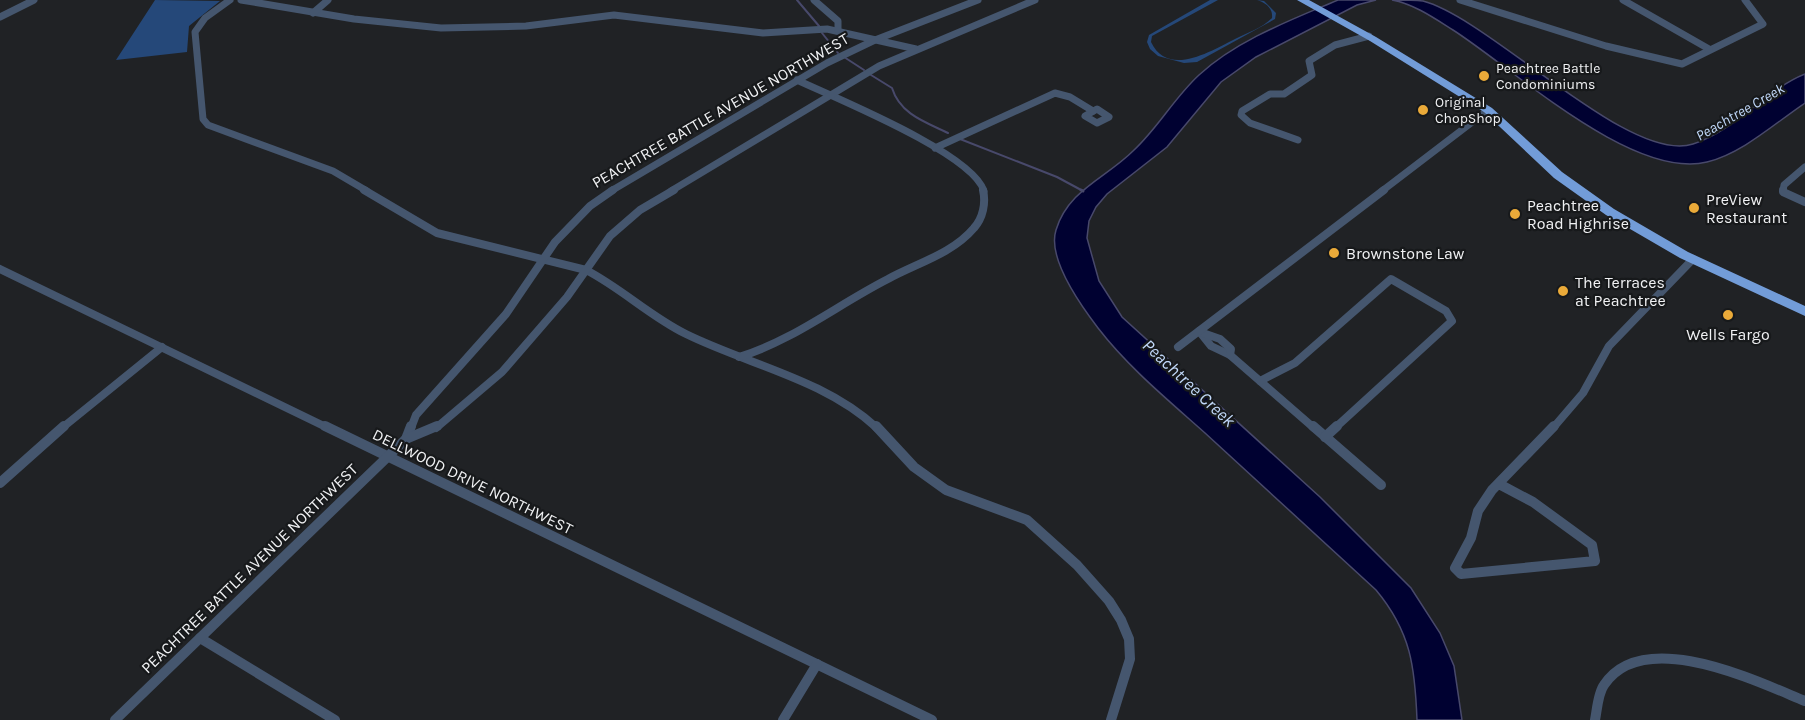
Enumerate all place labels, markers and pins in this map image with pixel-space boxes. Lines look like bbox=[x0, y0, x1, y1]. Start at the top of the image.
place label: Peachtree Battle Condominiums bbox=[1496, 60, 1600, 93]
marker: Peachtree Battle Condominiums bbox=[1477, 69, 1491, 83]
place label: Original ChopShop bbox=[1435, 94, 1501, 127]
marker: Original ChopShop bbox=[1416, 103, 1430, 117]
place label: PreView Restaurant bbox=[1706, 190, 1787, 227]
place label: Peachtree Road Highrise bbox=[1527, 196, 1629, 233]
marker: PreView Restaurant bbox=[1687, 201, 1701, 215]
marker: Peachtree Road Highrise bbox=[1508, 207, 1522, 221]
place label: Brownstone Law bbox=[1346, 244, 1465, 263]
marker: Brownstone Law bbox=[1327, 246, 1341, 260]
place label: The Terraces at Peachtree bbox=[1575, 273, 1666, 310]
marker: The Terraces at Peachtree bbox=[1556, 284, 1570, 298]
marker: Wells Fargo bbox=[1721, 308, 1735, 322]
place label: Wells Fargo bbox=[1686, 325, 1770, 344]

